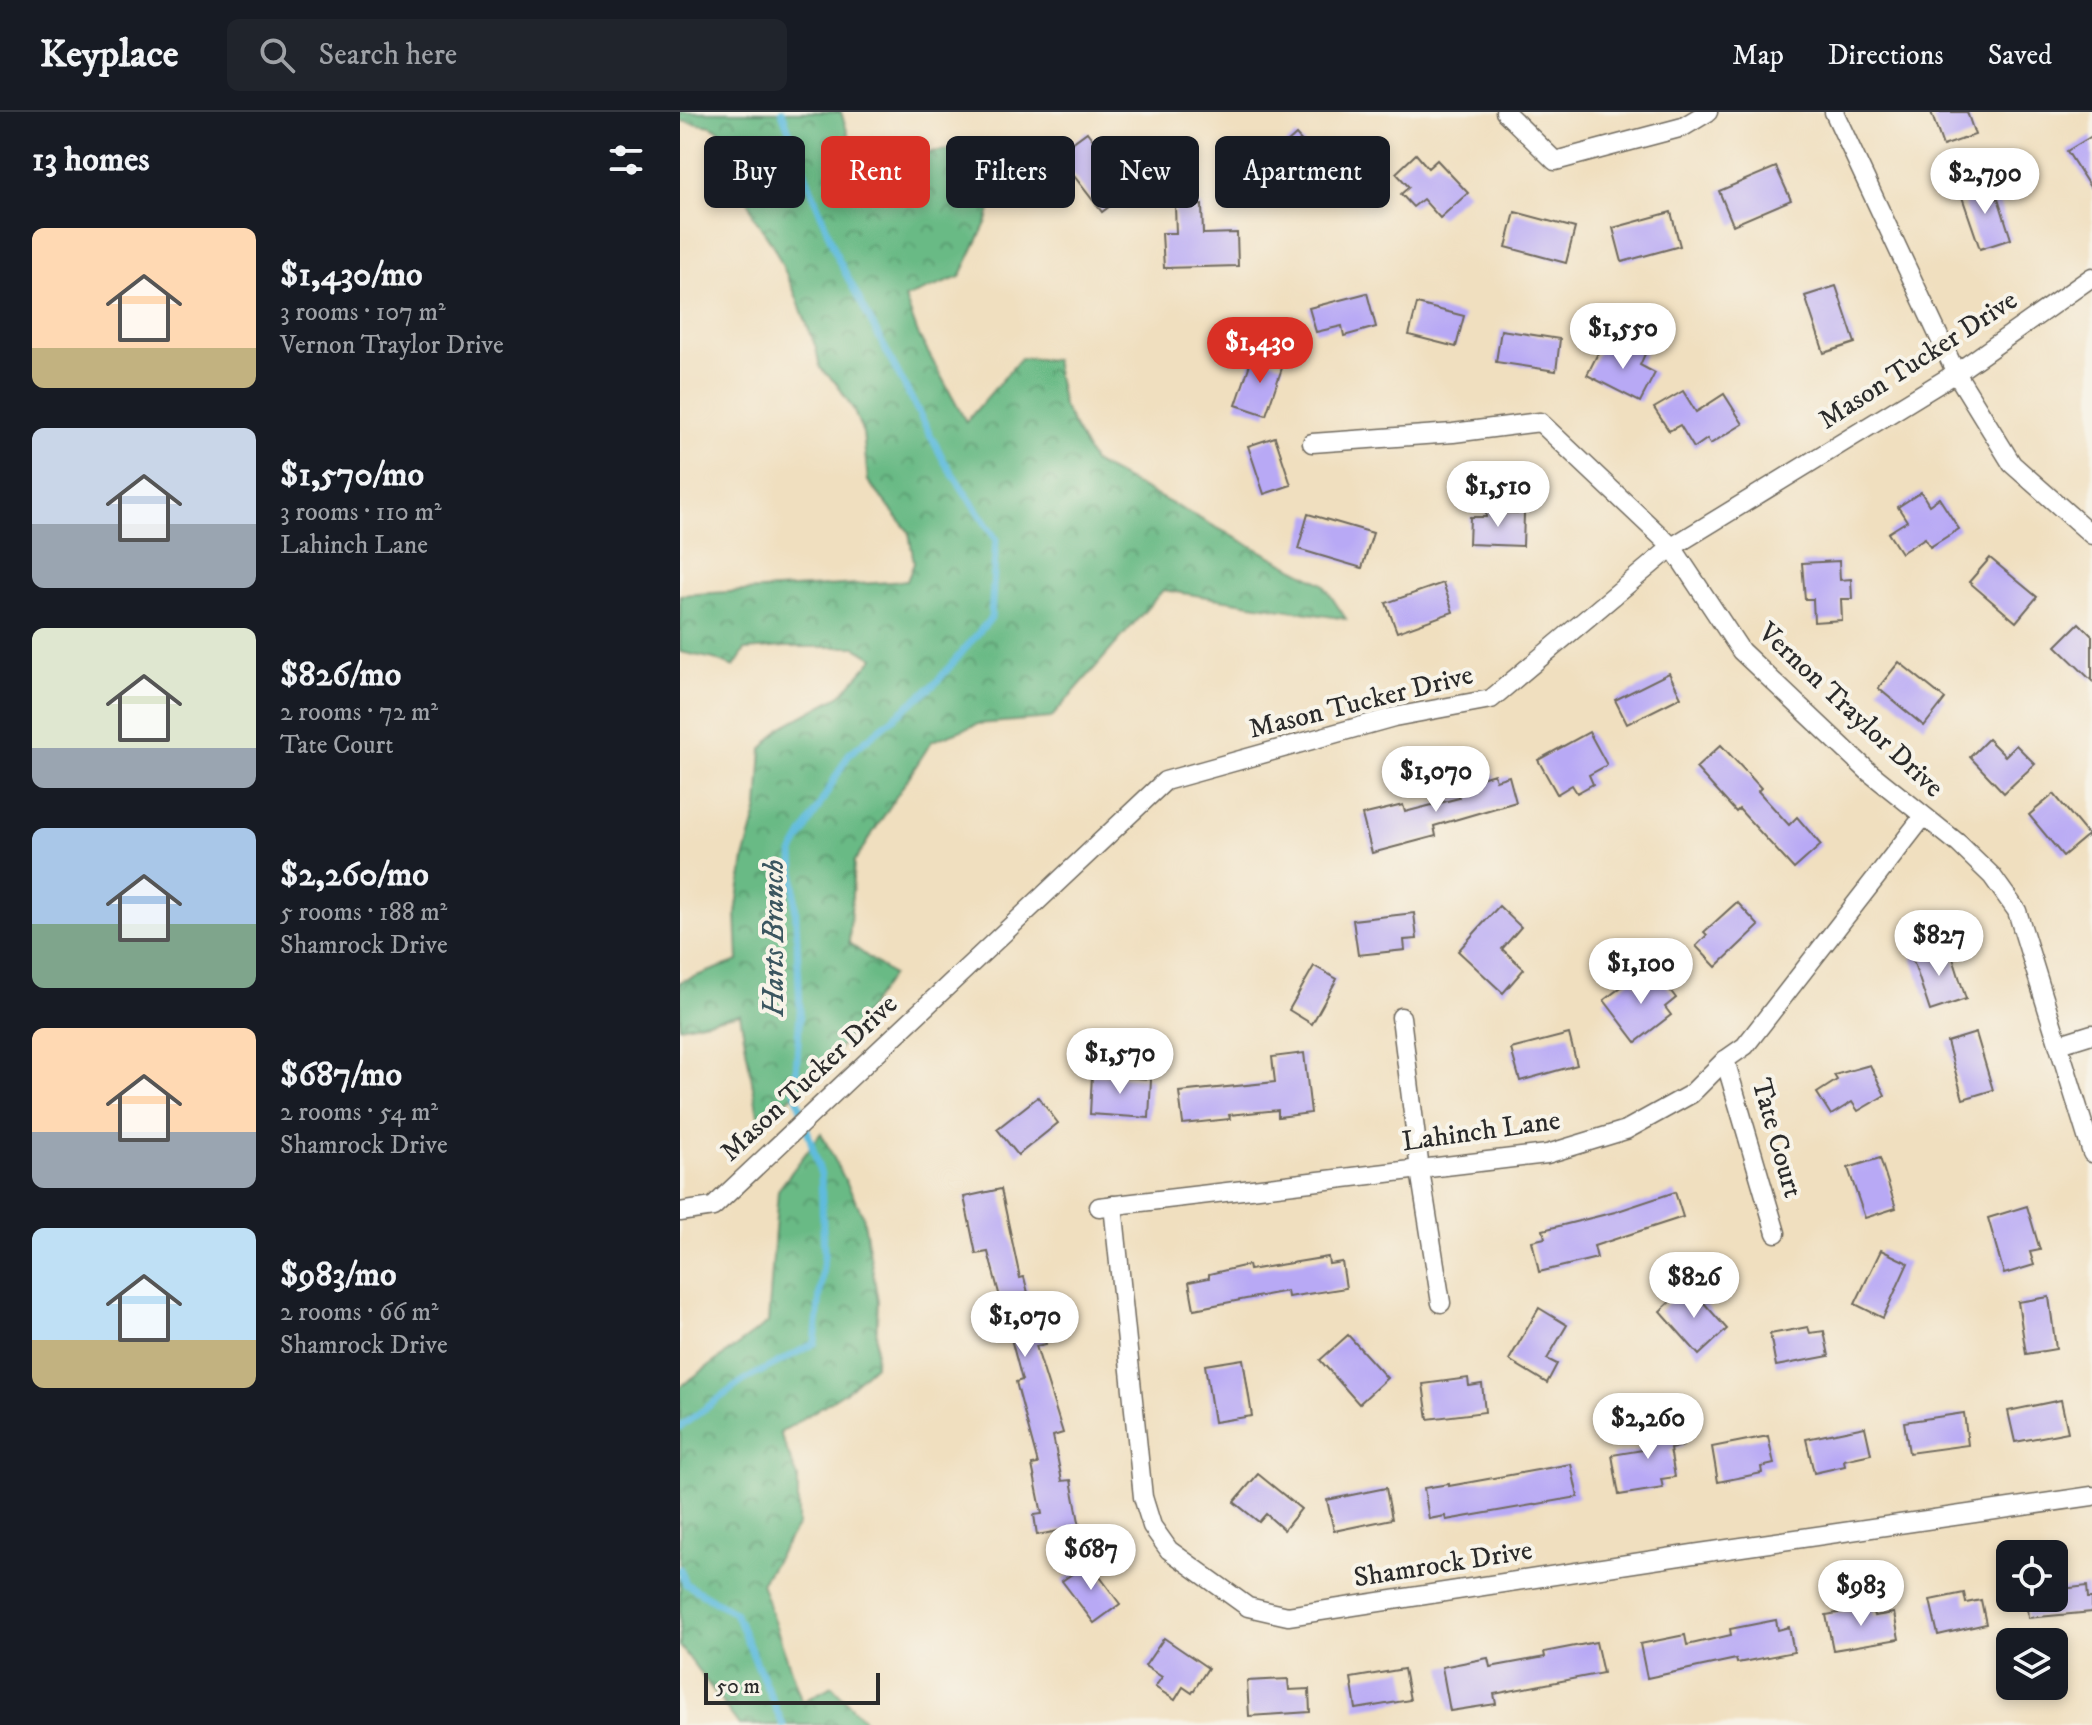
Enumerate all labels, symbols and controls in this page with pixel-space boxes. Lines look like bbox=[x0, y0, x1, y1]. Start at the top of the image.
search box bbox=[227, 19, 787, 91]
text: Keyplace bbox=[40, 31, 179, 79]
icon: search bbox=[255, 33, 299, 77]
text: Search here bbox=[319, 37, 457, 74]
text: Map bbox=[1732, 38, 1784, 73]
text: Directions bbox=[1828, 38, 1944, 73]
text: Saved bbox=[1988, 38, 2052, 73]
chip: Buy bbox=[704, 136, 805, 208]
chip: Rent bbox=[821, 136, 930, 208]
chip: Filters bbox=[946, 136, 1075, 208]
chip: New bbox=[1091, 136, 1199, 208]
chip: Apartment bbox=[1215, 136, 1390, 208]
icon: filters bbox=[604, 138, 648, 182]
text: 13 homes bbox=[32, 139, 150, 181]
pin: $2,790 bbox=[1920, 148, 2050, 216]
text: $2,790 bbox=[1948, 157, 2022, 190]
text: $1,430/mo bbox=[280, 254, 423, 296]
icon: home bbox=[96, 260, 192, 356]
street label: Mason Tucker Drive bbox=[1812, 283, 2024, 437]
text: 3 rooms · 107 m² bbox=[280, 296, 446, 329]
pin: $1,550 bbox=[1558, 303, 1688, 371]
text: $1,550 bbox=[1588, 312, 1658, 345]
pin: $1,430 bbox=[1195, 317, 1325, 385]
text: $1,430 bbox=[1225, 326, 1295, 359]
text: Vernon Traylor Drive bbox=[280, 329, 504, 362]
text: $1,570/mo bbox=[280, 454, 424, 496]
icon: home bbox=[96, 460, 192, 556]
pin: $1,510 bbox=[1433, 461, 1563, 529]
text: $1,510 bbox=[1465, 470, 1531, 503]
text: 3 rooms · 110 m² bbox=[280, 496, 442, 529]
text: Lahinch Lane bbox=[280, 529, 428, 562]
street label: Vernon Traylor Drive bbox=[1750, 614, 1951, 805]
text: $826/mo bbox=[280, 654, 401, 696]
street label: Mason Tucker Drive bbox=[1245, 657, 1477, 747]
icon: home bbox=[96, 660, 192, 756]
text: 2 rooms · 72 m² bbox=[280, 696, 438, 729]
text: Tate Court bbox=[280, 729, 394, 762]
pin: $1,070 bbox=[1371, 746, 1501, 814]
text: $1,070 bbox=[1400, 755, 1472, 788]
text: $2,260/mo bbox=[280, 854, 429, 896]
water label: Harts Branch bbox=[756, 859, 793, 1018]
icon: home bbox=[96, 860, 192, 956]
text: 5 rooms · 188 m² bbox=[280, 896, 447, 929]
pin: $827 bbox=[1892, 910, 1986, 978]
text: $827 bbox=[1912, 919, 1966, 952]
text: Shamrock Drive bbox=[280, 929, 448, 962]
pin: $1,100 bbox=[1576, 938, 1706, 1006]
text: $1,100 bbox=[1607, 947, 1675, 980]
street label: Mason Tucker Drive bbox=[713, 987, 905, 1169]
pin: $1,570 bbox=[1055, 1028, 1185, 1096]
text: $1,570 bbox=[1085, 1037, 1155, 1070]
text: $687/mo bbox=[280, 1054, 402, 1096]
icon: home bbox=[96, 1060, 192, 1156]
street label: Tate Court bbox=[1743, 1074, 1811, 1202]
text: 2 rooms · 54 m² bbox=[280, 1096, 438, 1129]
street label: Lahinch Lane bbox=[1400, 1103, 1562, 1159]
text: Shamrock Drive bbox=[280, 1129, 448, 1162]
pin: $826 bbox=[1647, 1252, 1741, 1320]
text: $983/mo bbox=[280, 1254, 396, 1296]
icon: home bbox=[96, 1260, 192, 1356]
text: $826 bbox=[1667, 1261, 1721, 1294]
pin: $1,070 bbox=[960, 1291, 1090, 1359]
text: 2 rooms · 66 m² bbox=[280, 1296, 439, 1329]
text: $1,070 bbox=[989, 1300, 1061, 1333]
text: Shamrock Drive bbox=[280, 1329, 448, 1362]
pin: $2,260 bbox=[1583, 1393, 1713, 1461]
text: $2,260 bbox=[1611, 1402, 1685, 1435]
pin: $687 bbox=[1044, 1524, 1138, 1592]
text: $687 bbox=[1064, 1533, 1118, 1566]
street label: Shamrock Drive bbox=[1351, 1533, 1535, 1595]
map controls bbox=[1996, 1540, 2068, 1700]
button: locate bbox=[1996, 1540, 2068, 1612]
pin: $983 bbox=[1814, 1560, 1908, 1628]
text: $983 bbox=[1836, 1569, 1886, 1602]
button: layers bbox=[1996, 1628, 2068, 1700]
scale bar bbox=[704, 1669, 880, 1705]
text: 50 m bbox=[716, 1673, 760, 1700]

